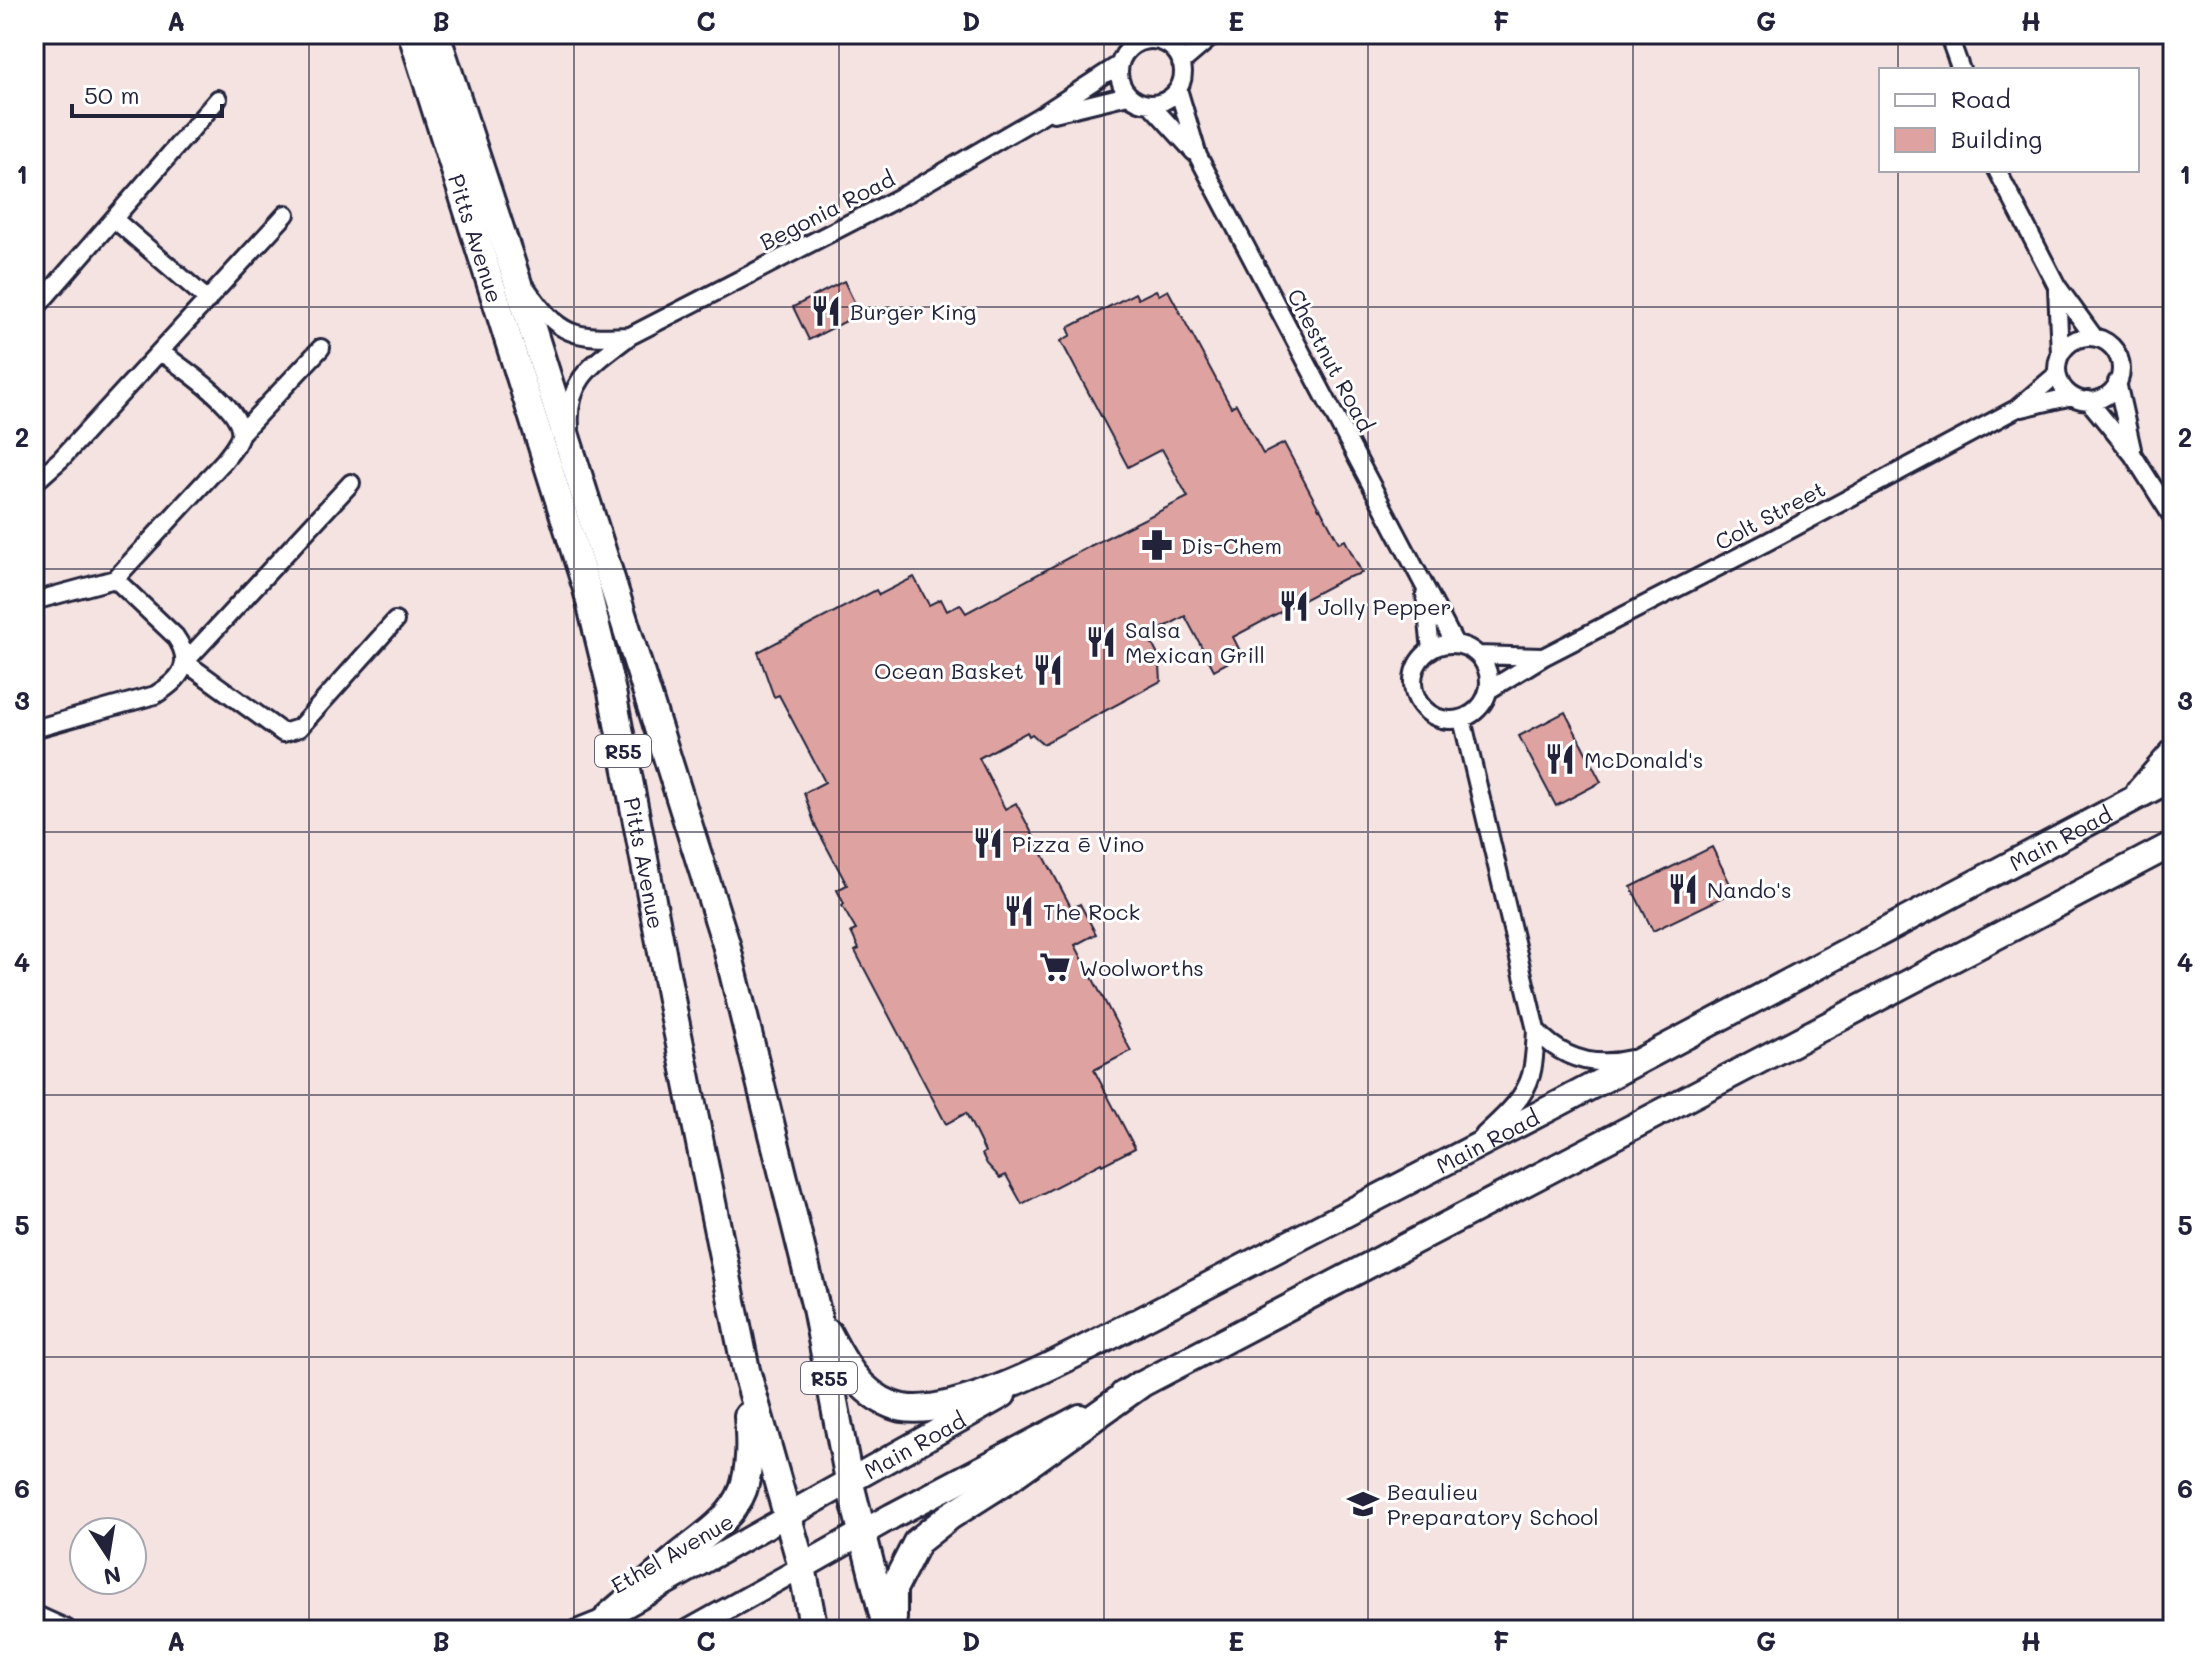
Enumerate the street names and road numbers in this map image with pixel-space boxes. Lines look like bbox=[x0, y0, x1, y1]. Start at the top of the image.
street label: Begonia Road bbox=[755, 164, 899, 256]
street label: Pitts Avenue bbox=[442, 170, 510, 306]
street label: Chestnut Road bbox=[1281, 284, 1381, 437]
street label: Colt Street bbox=[1710, 474, 1830, 556]
road number: R55 bbox=[595, 735, 651, 767]
street label: Pitts Avenue bbox=[618, 795, 672, 931]
street label: Main Road bbox=[2004, 799, 2116, 877]
street label: Main Road bbox=[1431, 1102, 1544, 1179]
road number: R55 bbox=[801, 1362, 857, 1394]
street label: Main Road bbox=[858, 1405, 970, 1485]
street label: Ethel Avenue bbox=[605, 1506, 739, 1600]

